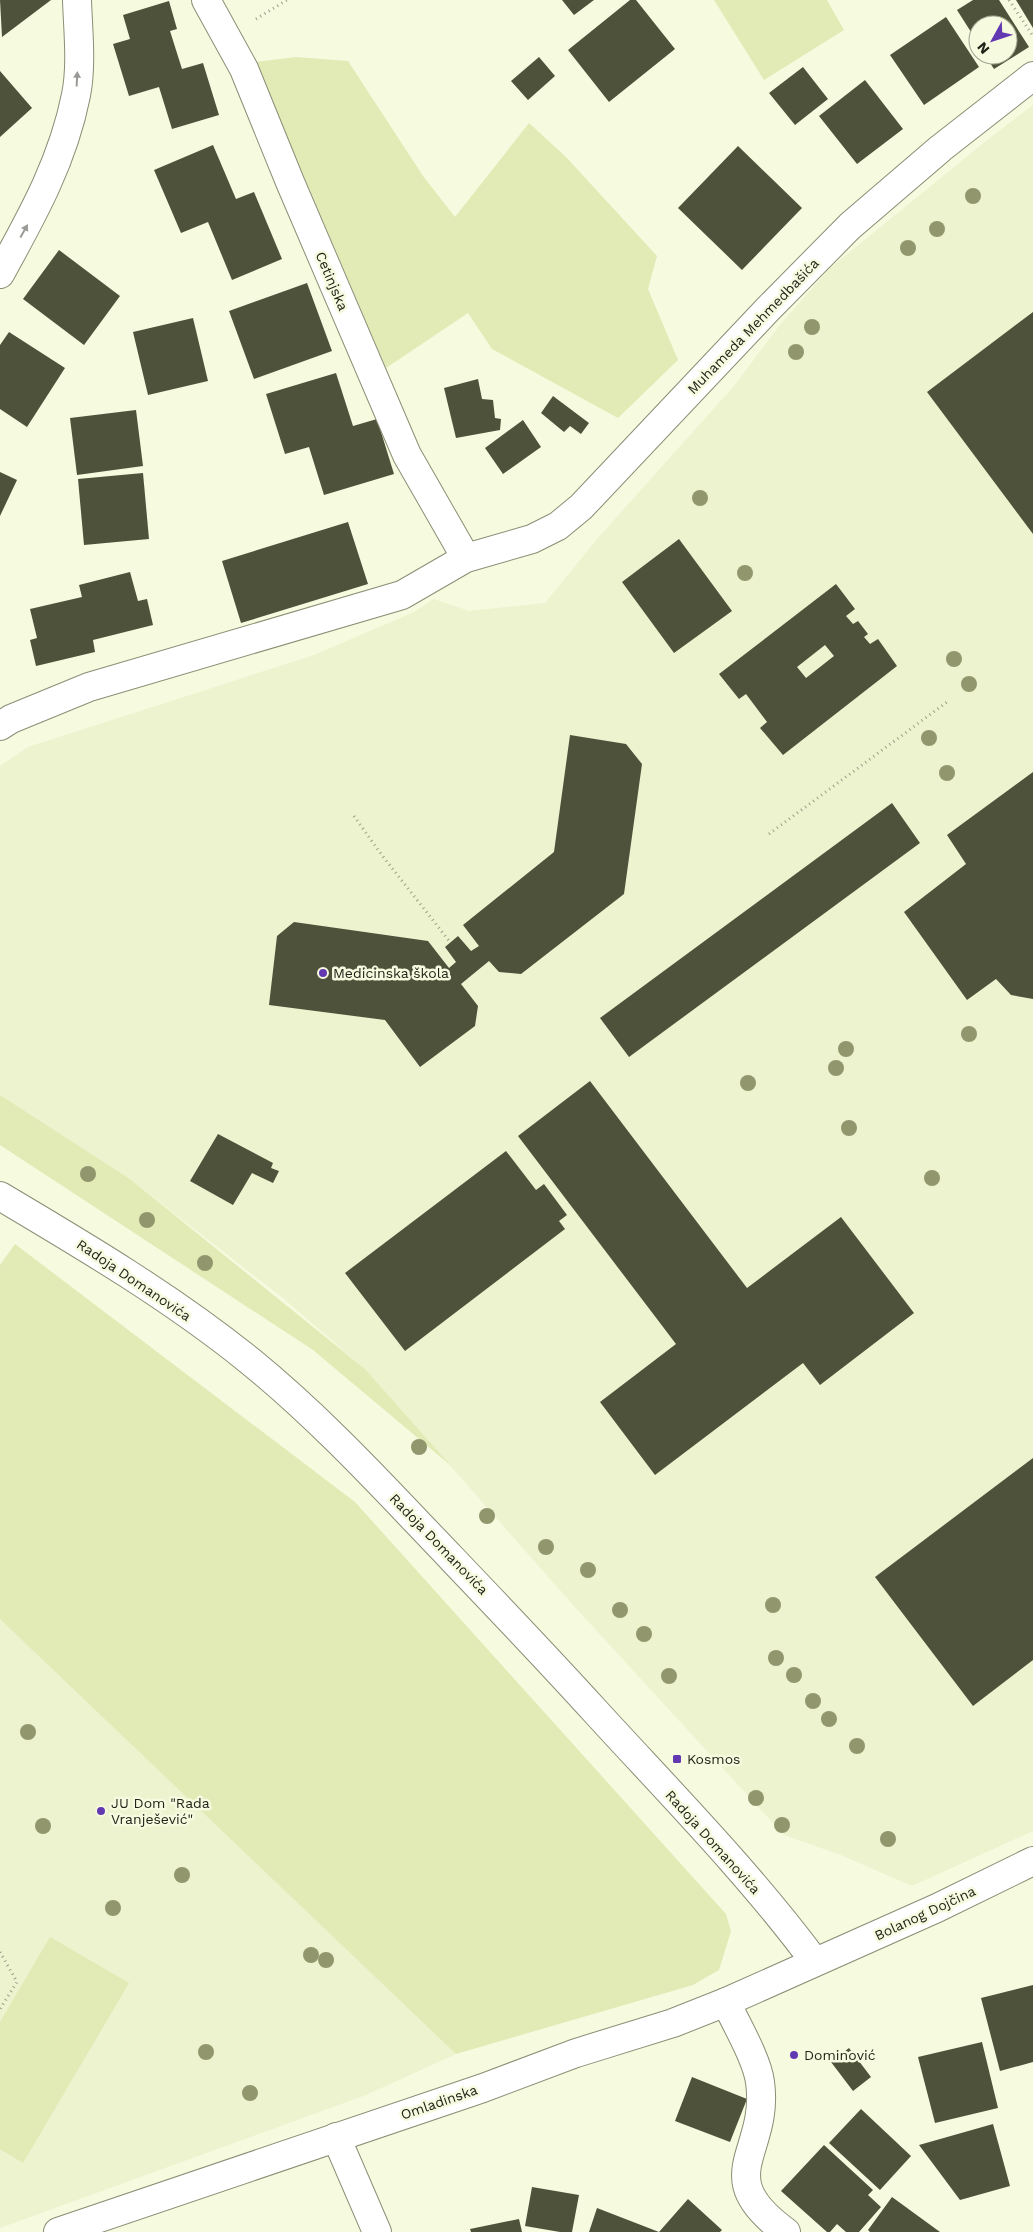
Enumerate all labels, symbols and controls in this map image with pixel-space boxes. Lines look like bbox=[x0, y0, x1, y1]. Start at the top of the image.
north arrow bbox=[968, 15, 1018, 65]
text: N bbox=[974, 39, 993, 57]
one-way arrow bbox=[73, 71, 81, 87]
one-way arrow bbox=[19, 224, 28, 238]
street label: Cetinjska bbox=[312, 249, 352, 313]
street label: Muhameda Mehmedbašića bbox=[684, 255, 822, 397]
place label: Medicinska škola bbox=[333, 965, 449, 981]
marker: Medicinska škola bbox=[317, 967, 329, 979]
street label: Radoja Domanovića bbox=[74, 1236, 194, 1324]
street label: Radoja Domanovića bbox=[387, 1490, 491, 1598]
place label: Kosmos bbox=[687, 1751, 741, 1767]
marker: Kosmos bbox=[671, 1753, 683, 1765]
street label: Radoja Domanovića bbox=[662, 1787, 764, 1897]
place label: JU Dom "Rada Vranješević" bbox=[111, 1795, 210, 1827]
marker: JU Dom "Rada Vranješević" bbox=[95, 1805, 107, 1817]
street label: Bolanog Dojčina bbox=[872, 1883, 978, 1943]
place label: Dominović bbox=[804, 2047, 876, 2063]
marker: Dominović bbox=[788, 2049, 800, 2061]
street label: Omladinska bbox=[398, 2081, 480, 2123]

